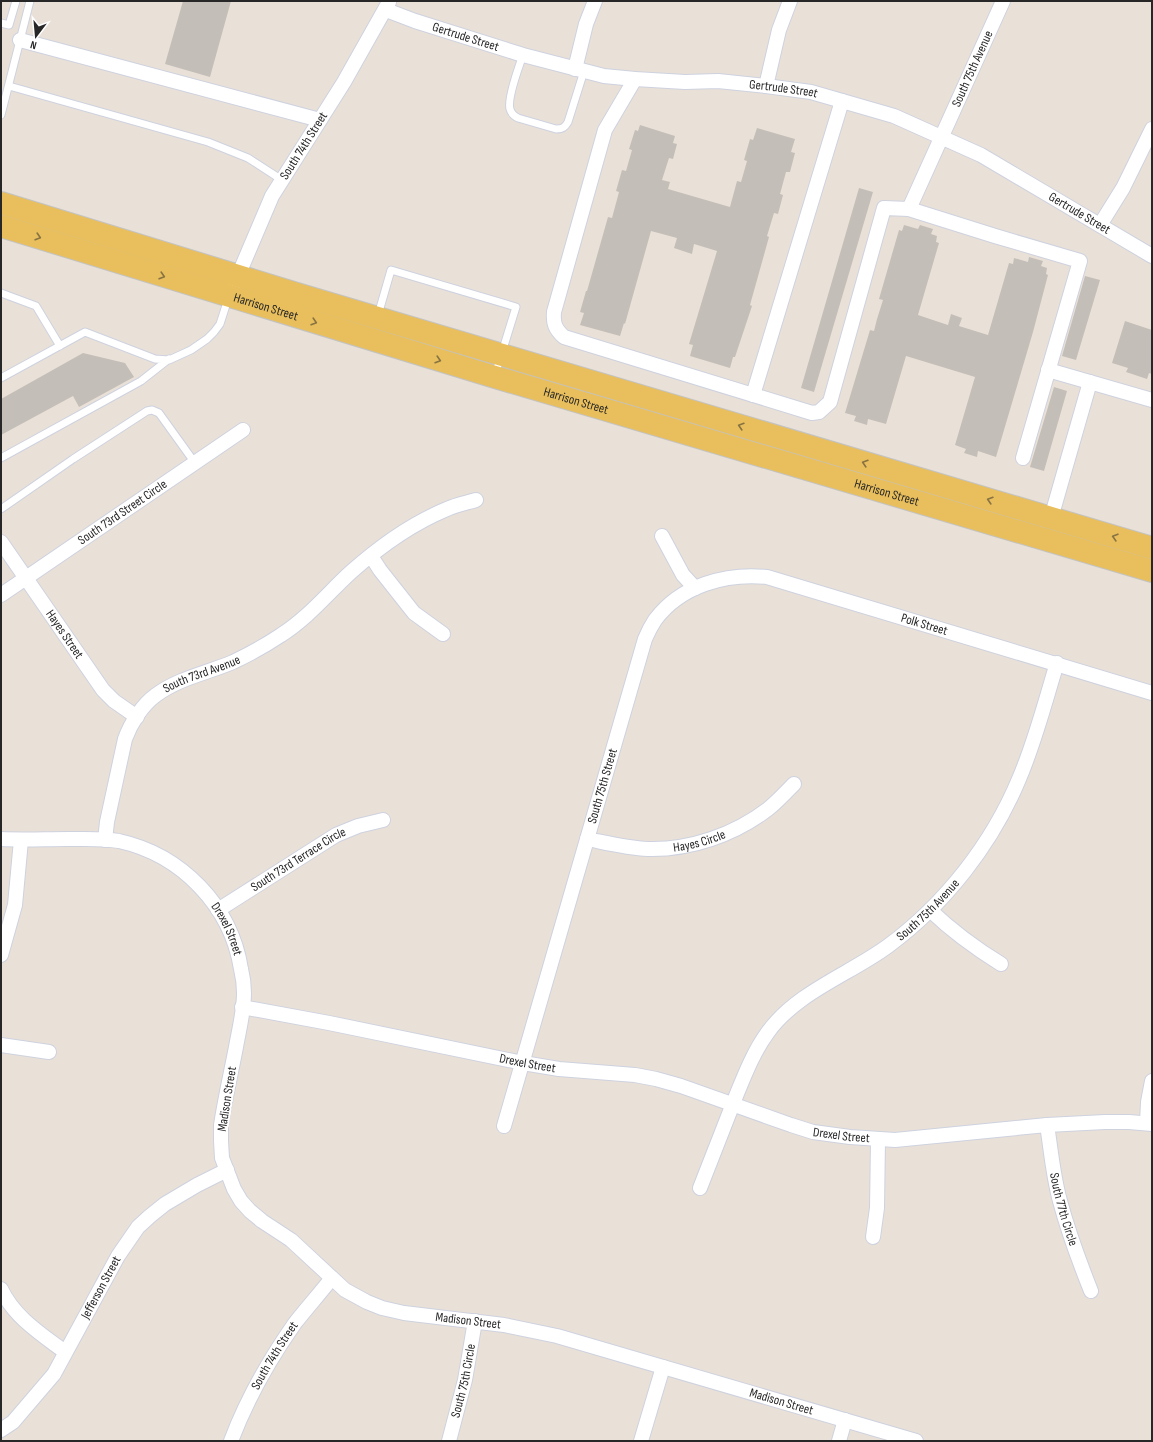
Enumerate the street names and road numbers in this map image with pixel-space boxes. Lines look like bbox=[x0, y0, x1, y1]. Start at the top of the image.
street label: Gertrude Street bbox=[430, 19, 501, 55]
street label: South 75th Avenue bbox=[948, 28, 997, 109]
street label: Gertrude Street bbox=[748, 76, 820, 102]
street label: South 74th Street bbox=[276, 109, 331, 183]
street label: Gertrude Street bbox=[1046, 189, 1113, 238]
street label: Harrison Street bbox=[232, 290, 300, 324]
street label: Harrison Street bbox=[542, 384, 610, 418]
street label: South 73rd Street Circle bbox=[75, 476, 170, 548]
street label: Harrison Street bbox=[852, 476, 921, 510]
street label: Hayes Street bbox=[42, 607, 87, 662]
street label: Polk Street bbox=[899, 610, 949, 639]
street label: South 73rd Avenue bbox=[160, 652, 243, 697]
street label: South 75th Street bbox=[584, 746, 621, 825]
street label: South 73rd Terrace Circle bbox=[248, 824, 348, 895]
street label: Hayes Circle bbox=[672, 826, 728, 856]
street label: South 75th Avenue bbox=[893, 876, 963, 944]
street label: Drexel Street bbox=[208, 899, 246, 957]
street label: Drexel Street bbox=[498, 1050, 557, 1076]
street label: Madison Street bbox=[214, 1065, 240, 1133]
street label: Drexel Street bbox=[812, 1124, 870, 1146]
street label: South 77th Circle bbox=[1046, 1171, 1081, 1248]
street label: Jefferson Street bbox=[77, 1253, 124, 1323]
street label: Madison Street bbox=[435, 1309, 502, 1333]
street label: South 74th Street bbox=[248, 1318, 302, 1392]
street label: South 75th Circle bbox=[447, 1343, 479, 1419]
street label: Madison Street bbox=[748, 1385, 815, 1419]

